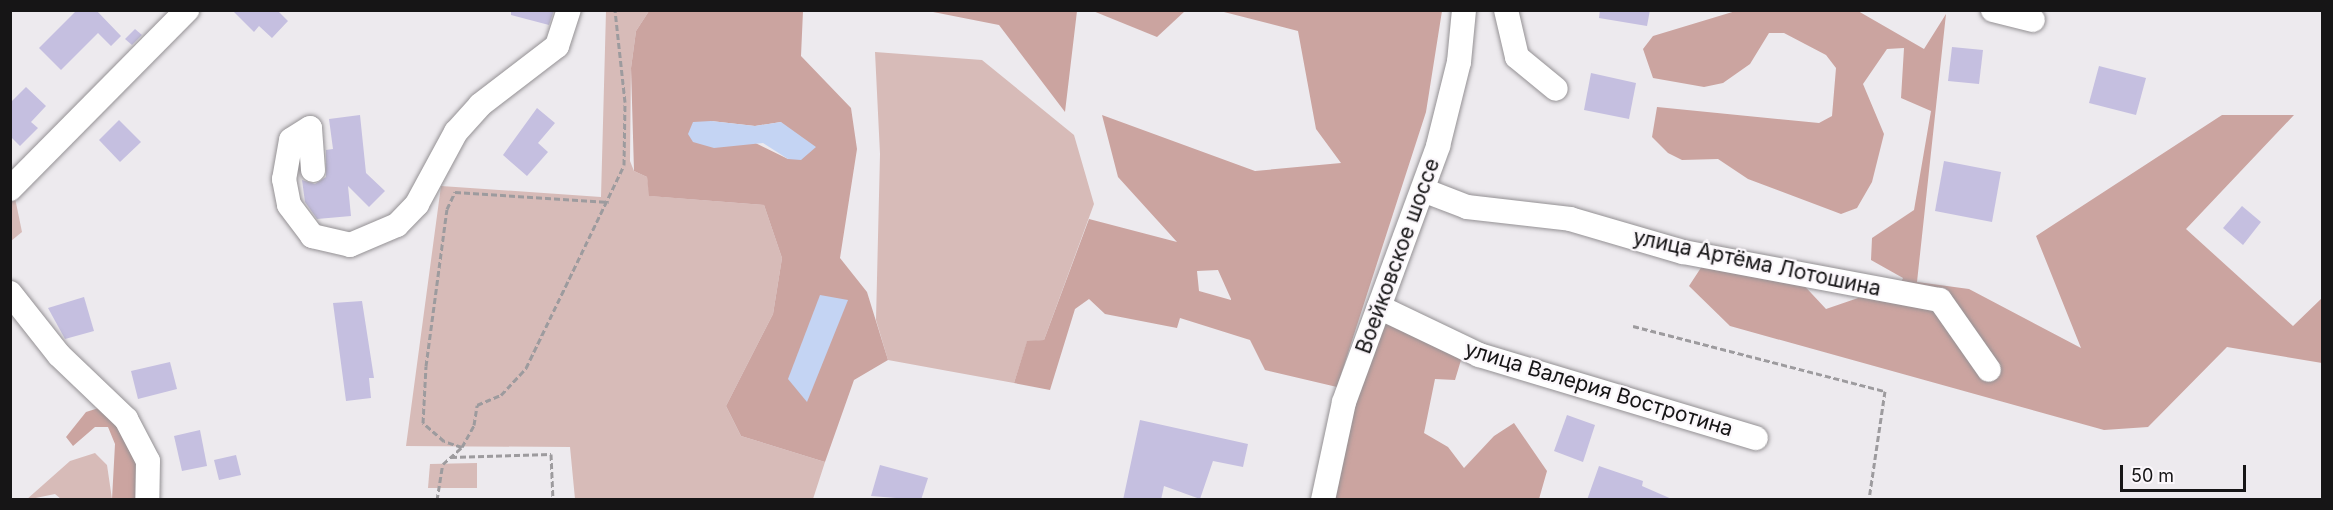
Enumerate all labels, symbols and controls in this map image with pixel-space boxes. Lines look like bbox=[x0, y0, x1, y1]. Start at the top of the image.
street label: Воейковское шоссе bbox=[1351, 155, 1445, 357]
street label: улица Артёма Лотошина bbox=[1631, 224, 1883, 302]
street label: улица Валерия Востротина bbox=[1462, 336, 1736, 442]
scale bar bbox=[2123, 453, 2249, 491]
text: 50 m bbox=[2131, 465, 2174, 486]

